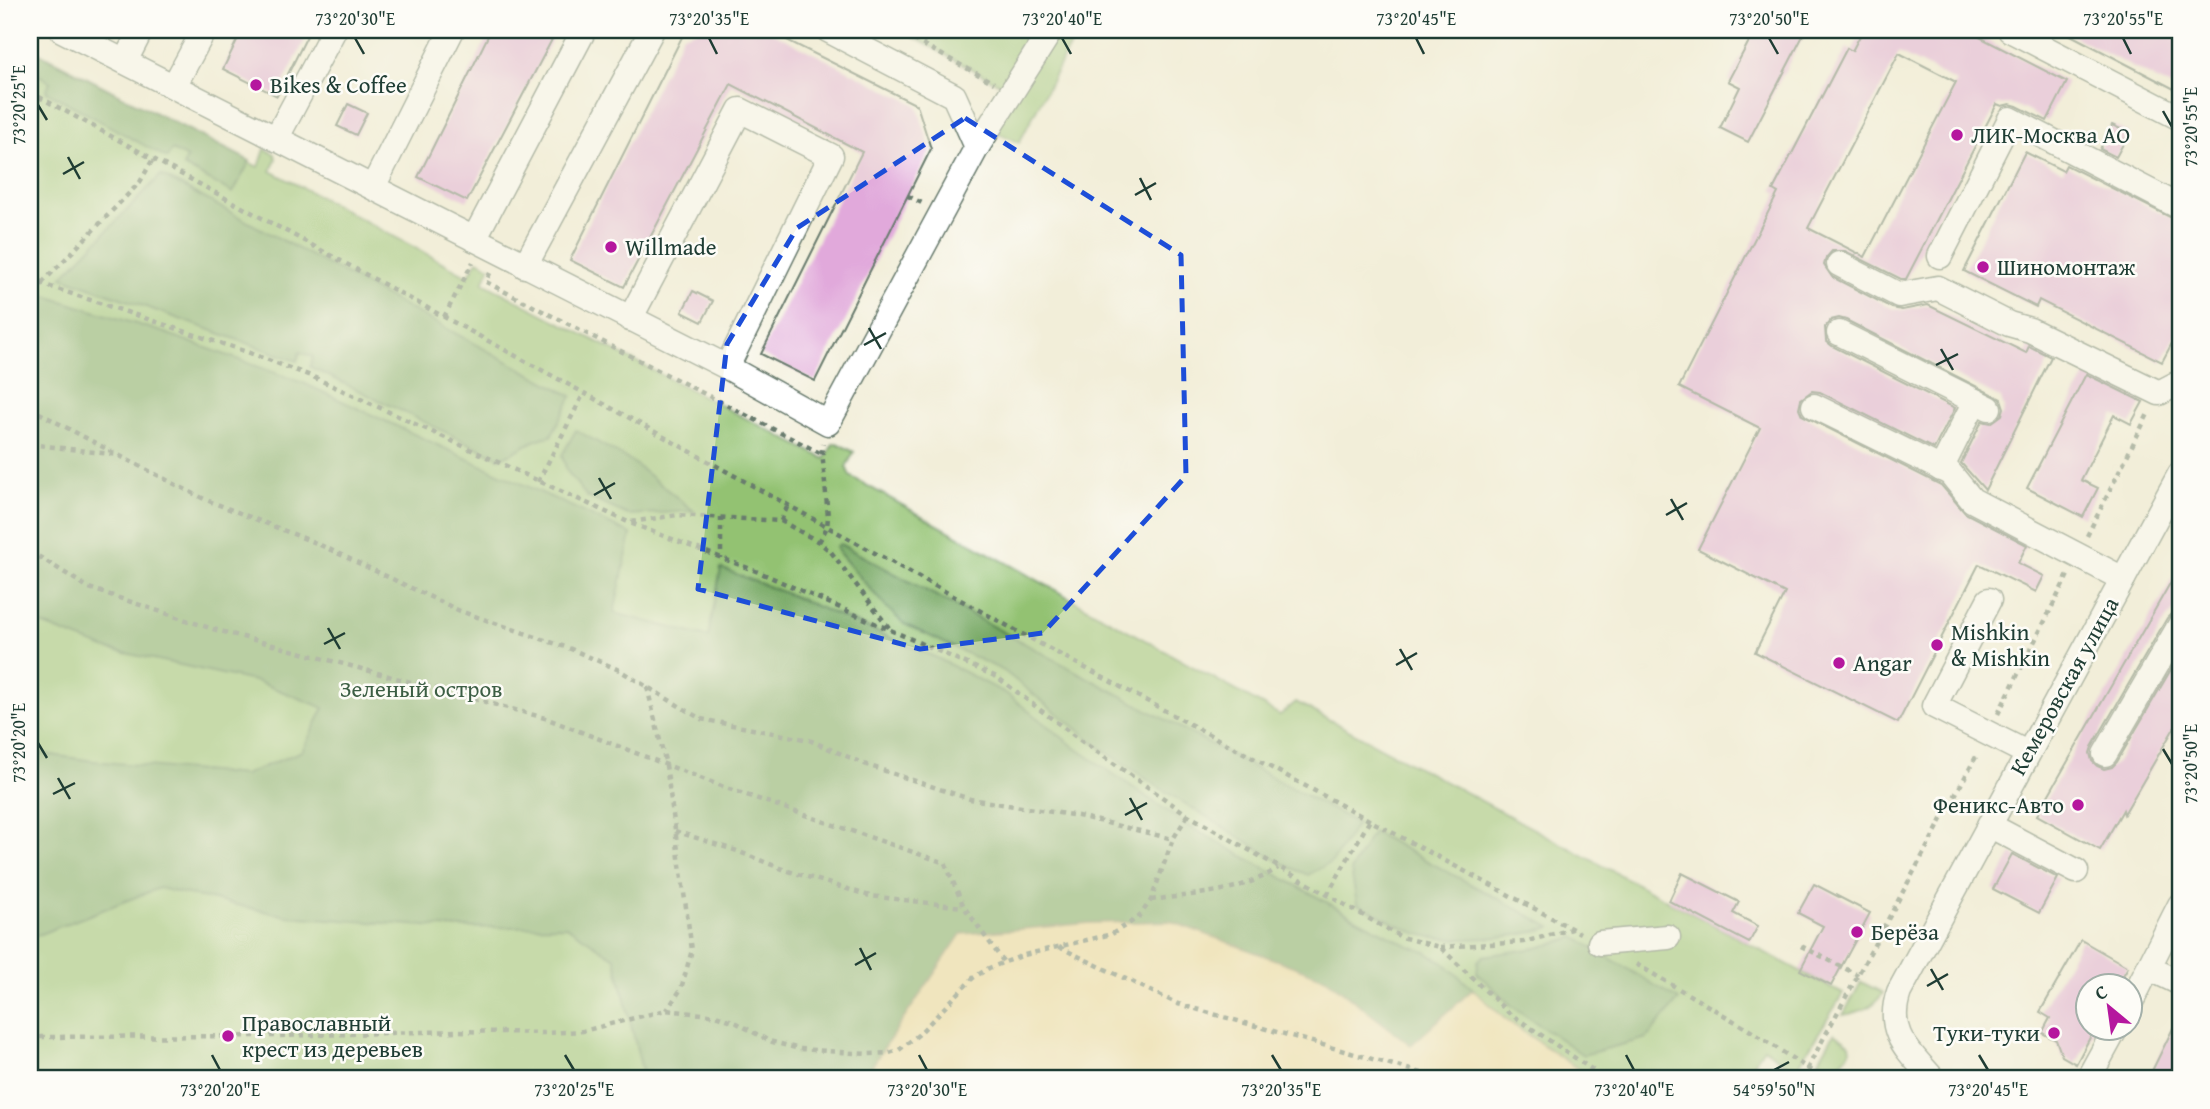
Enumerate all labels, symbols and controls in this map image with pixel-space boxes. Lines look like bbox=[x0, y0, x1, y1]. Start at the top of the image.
text: 73°20'30"E bbox=[315, 5, 395, 32]
text: 73°20'35"E bbox=[669, 5, 749, 32]
text: 73°20'40"E bbox=[1022, 5, 1102, 32]
text: 73°20'45"E bbox=[1376, 5, 1456, 32]
text: 73°20'50"E bbox=[1729, 5, 1809, 32]
text: 73°20'55"E bbox=[2083, 5, 2163, 32]
text: 73°20'25"E bbox=[5, 65, 32, 145]
place label: Bikes & Coffee bbox=[270, 68, 407, 101]
marker: Bikes & Coffee bbox=[248, 77, 264, 93]
text: 73°20'55"E bbox=[2177, 87, 2204, 167]
place label: ЛИК-Москва АО bbox=[1971, 118, 2130, 151]
marker: ЛИК-Москва АО bbox=[1949, 127, 1965, 143]
place label: Willmade bbox=[625, 230, 717, 263]
marker: Willmade bbox=[603, 239, 619, 255]
place label: Шиномонтаж bbox=[1997, 250, 2136, 283]
marker: Шиномонтаж bbox=[1975, 259, 1991, 275]
street label: Кемеровская улица bbox=[2001, 590, 2126, 781]
place label: Mishkin & Mishkin bbox=[1951, 615, 2050, 674]
marker: Mishkin & Mishkin bbox=[1929, 637, 1945, 653]
place label: Angar bbox=[1853, 646, 1912, 679]
marker: Angar bbox=[1831, 655, 1847, 671]
park label: Зеленый остров bbox=[340, 672, 502, 705]
text: 73°20'20"E bbox=[5, 703, 32, 783]
text: 73°20'50"E bbox=[2177, 724, 2204, 804]
place label: Феникс-Авто bbox=[1933, 788, 2064, 821]
marker: Феникс-Авто bbox=[2070, 797, 2086, 813]
place label: Берёза bbox=[1871, 915, 1939, 948]
marker: Берёза bbox=[1849, 924, 1865, 940]
north arrow bbox=[2074, 972, 2144, 1042]
text: С bbox=[2089, 977, 2112, 1007]
place label: Православный крест из деревьев bbox=[242, 1006, 423, 1065]
place label: Туки-туки bbox=[1933, 1016, 2040, 1049]
marker: Туки-туки bbox=[2046, 1025, 2062, 1041]
marker: Православный крест из деревьев bbox=[220, 1028, 236, 1044]
text: 73°20'20"E bbox=[180, 1076, 260, 1103]
text: 73°20'25"E bbox=[534, 1076, 614, 1103]
text: 73°20'30"E bbox=[887, 1076, 967, 1103]
text: 73°20'35"E bbox=[1241, 1076, 1321, 1103]
text: 73°20'40"E bbox=[1594, 1076, 1674, 1103]
text: 54°59'50"N bbox=[1733, 1076, 1816, 1103]
text: 73°20'45"E bbox=[1948, 1076, 2028, 1103]

